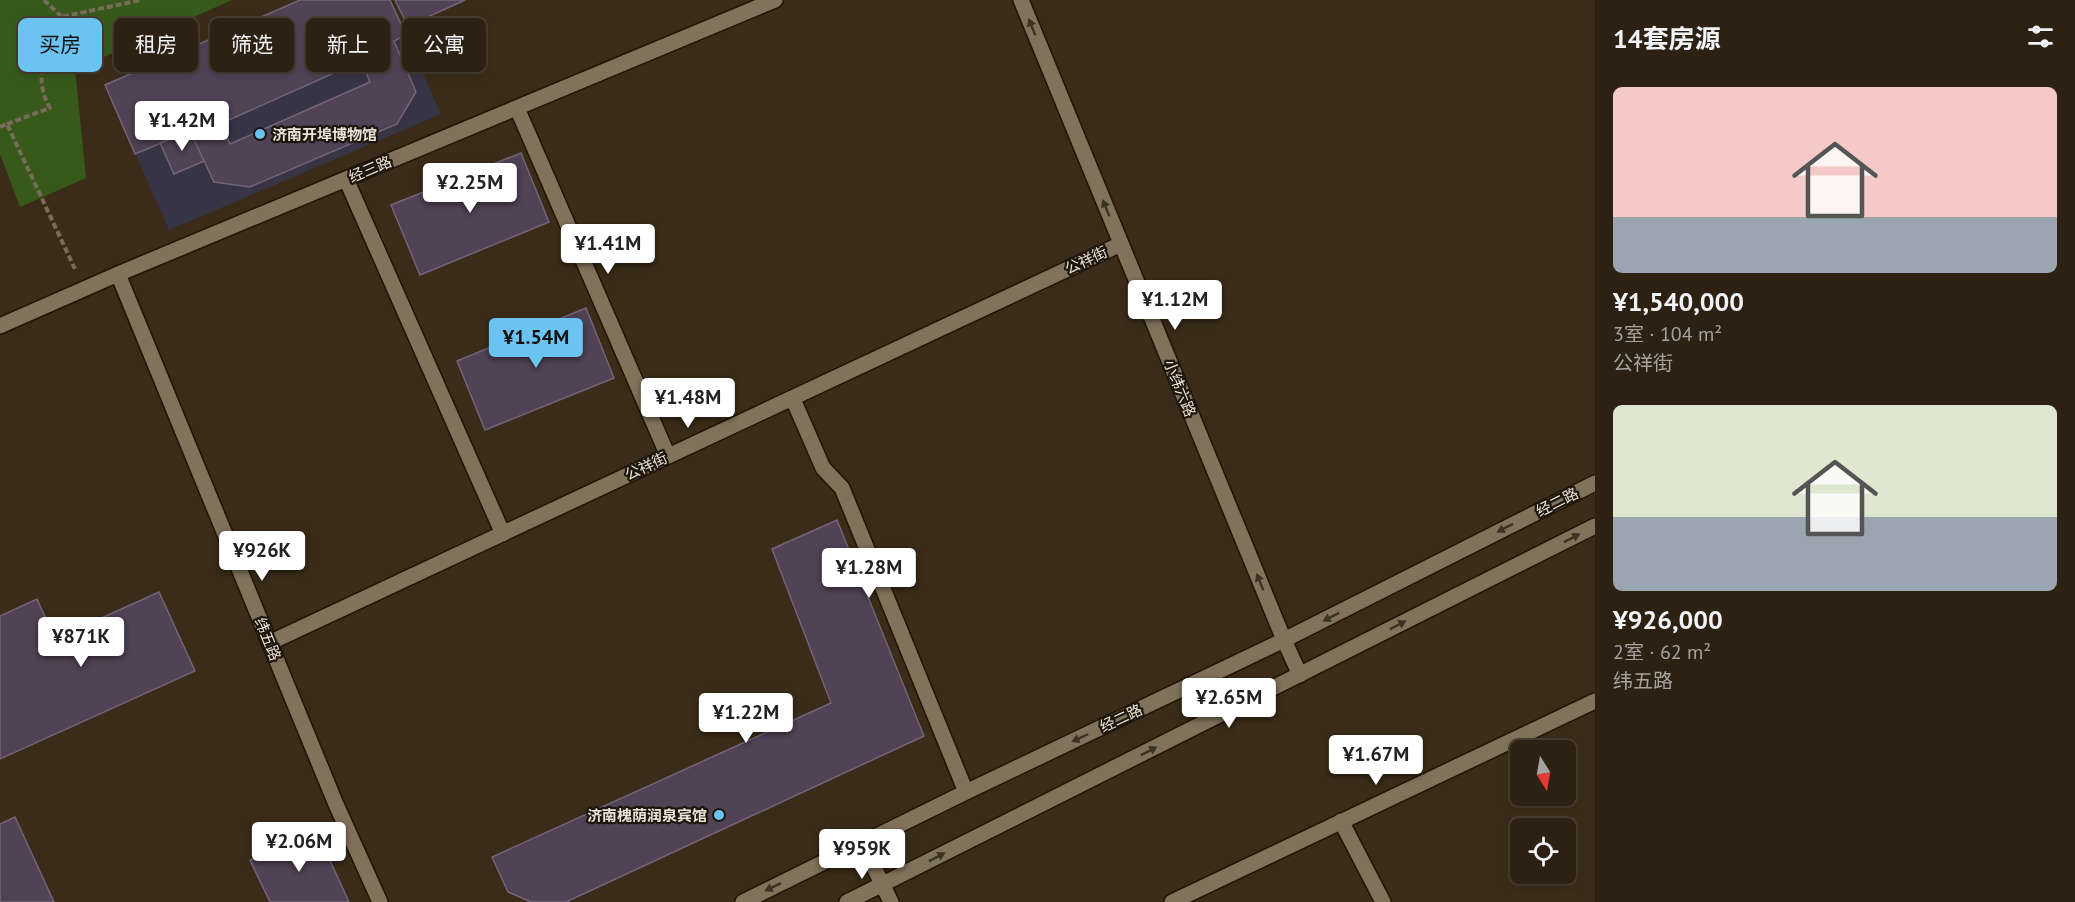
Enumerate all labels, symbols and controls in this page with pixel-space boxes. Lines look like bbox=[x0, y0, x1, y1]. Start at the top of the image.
chip: 买房 bbox=[18, 18, 102, 72]
chip: 租房 bbox=[114, 18, 198, 72]
chip: 筛选 bbox=[210, 18, 294, 72]
chip: 新上 bbox=[306, 18, 390, 72]
chip: 公寓 bbox=[402, 18, 486, 72]
one-way arrow bbox=[1027, 18, 1037, 36]
icon: filters bbox=[2024, 20, 2057, 53]
text: 14套房源 bbox=[1613, 22, 1720, 55]
pin: ¥1.42M bbox=[133, 101, 231, 152]
text: ¥1.42M bbox=[149, 107, 215, 133]
place label: 济南开埠博物馆 bbox=[272, 125, 377, 144]
icon: home bbox=[1781, 126, 1889, 234]
marker: 济南开埠博物馆 bbox=[253, 127, 267, 141]
street label: 经三路 bbox=[346, 151, 394, 187]
pin: ¥2.25M bbox=[421, 163, 519, 214]
text: ¥2.25M bbox=[437, 169, 503, 195]
one-way arrow bbox=[1101, 198, 1111, 216]
pin: ¥1.41M bbox=[559, 224, 657, 275]
text: ¥1.41M bbox=[575, 230, 641, 256]
street label: 公祥街 bbox=[1062, 242, 1110, 278]
pin: ¥1.12M bbox=[1126, 280, 1224, 331]
text: ¥1,540,000 bbox=[1613, 285, 1744, 318]
text: ¥1.12M bbox=[1142, 286, 1208, 312]
pin: ¥1.54M bbox=[487, 318, 585, 369]
text: 3室 · 104 m² bbox=[1613, 321, 1722, 347]
text: ¥1.54M bbox=[503, 324, 569, 350]
text: 公祥街 bbox=[1613, 350, 1673, 376]
street label: 小纬六路 bbox=[1160, 357, 1200, 419]
pin: ¥1.48M bbox=[639, 378, 737, 429]
text: ¥1.48M bbox=[655, 384, 721, 410]
icon: home bbox=[1781, 444, 1889, 552]
street label: 公祥街 bbox=[622, 448, 670, 484]
street label: 经二路 bbox=[1533, 483, 1581, 521]
one-way arrow bbox=[1497, 524, 1514, 533]
pin: ¥926K bbox=[220, 531, 304, 582]
one-way arrow bbox=[1564, 533, 1581, 542]
text: ¥926K bbox=[233, 537, 291, 563]
pin: ¥1.28M bbox=[820, 548, 918, 599]
text: ¥1.28M bbox=[836, 554, 902, 580]
one-way arrow bbox=[1255, 573, 1265, 591]
text: ¥926,000 bbox=[1613, 603, 1723, 636]
one-way arrow bbox=[1323, 612, 1340, 621]
street label: 纬五路 bbox=[251, 615, 285, 663]
pin: ¥871K bbox=[39, 617, 123, 668]
one-way arrow bbox=[1390, 620, 1407, 630]
text: ¥871K bbox=[52, 623, 110, 649]
text: 2室 · 62 m² bbox=[1613, 639, 1711, 665]
text: 纬五路 bbox=[1613, 668, 1673, 694]
pin: ¥2.65M bbox=[1180, 678, 1278, 729]
text: ¥2.65M bbox=[1196, 684, 1262, 710]
pin: ¥1.22M bbox=[697, 693, 795, 744]
text: ¥1.22M bbox=[713, 699, 779, 725]
street label: 经二路 bbox=[1097, 700, 1145, 736]
one-way arrow bbox=[1072, 733, 1089, 742]
pin: ¥1.67M bbox=[1327, 735, 1425, 786]
north arrow bbox=[1510, 740, 1576, 806]
map controls bbox=[1510, 740, 1576, 884]
text: ¥1.67M bbox=[1343, 741, 1409, 767]
one-way arrow bbox=[1140, 746, 1158, 756]
place label: 济南槐荫润泉宾馆 bbox=[587, 806, 707, 825]
marker: 济南槐荫润泉宾馆 bbox=[712, 808, 726, 822]
button: locate bbox=[1510, 818, 1576, 884]
pin: ¥2.06M bbox=[250, 822, 348, 873]
text: ¥2.06M bbox=[266, 828, 332, 854]
pin: ¥959K bbox=[820, 829, 904, 880]
text: ¥959K bbox=[833, 835, 891, 861]
one-way arrow bbox=[929, 852, 946, 862]
one-way arrow bbox=[764, 883, 781, 892]

